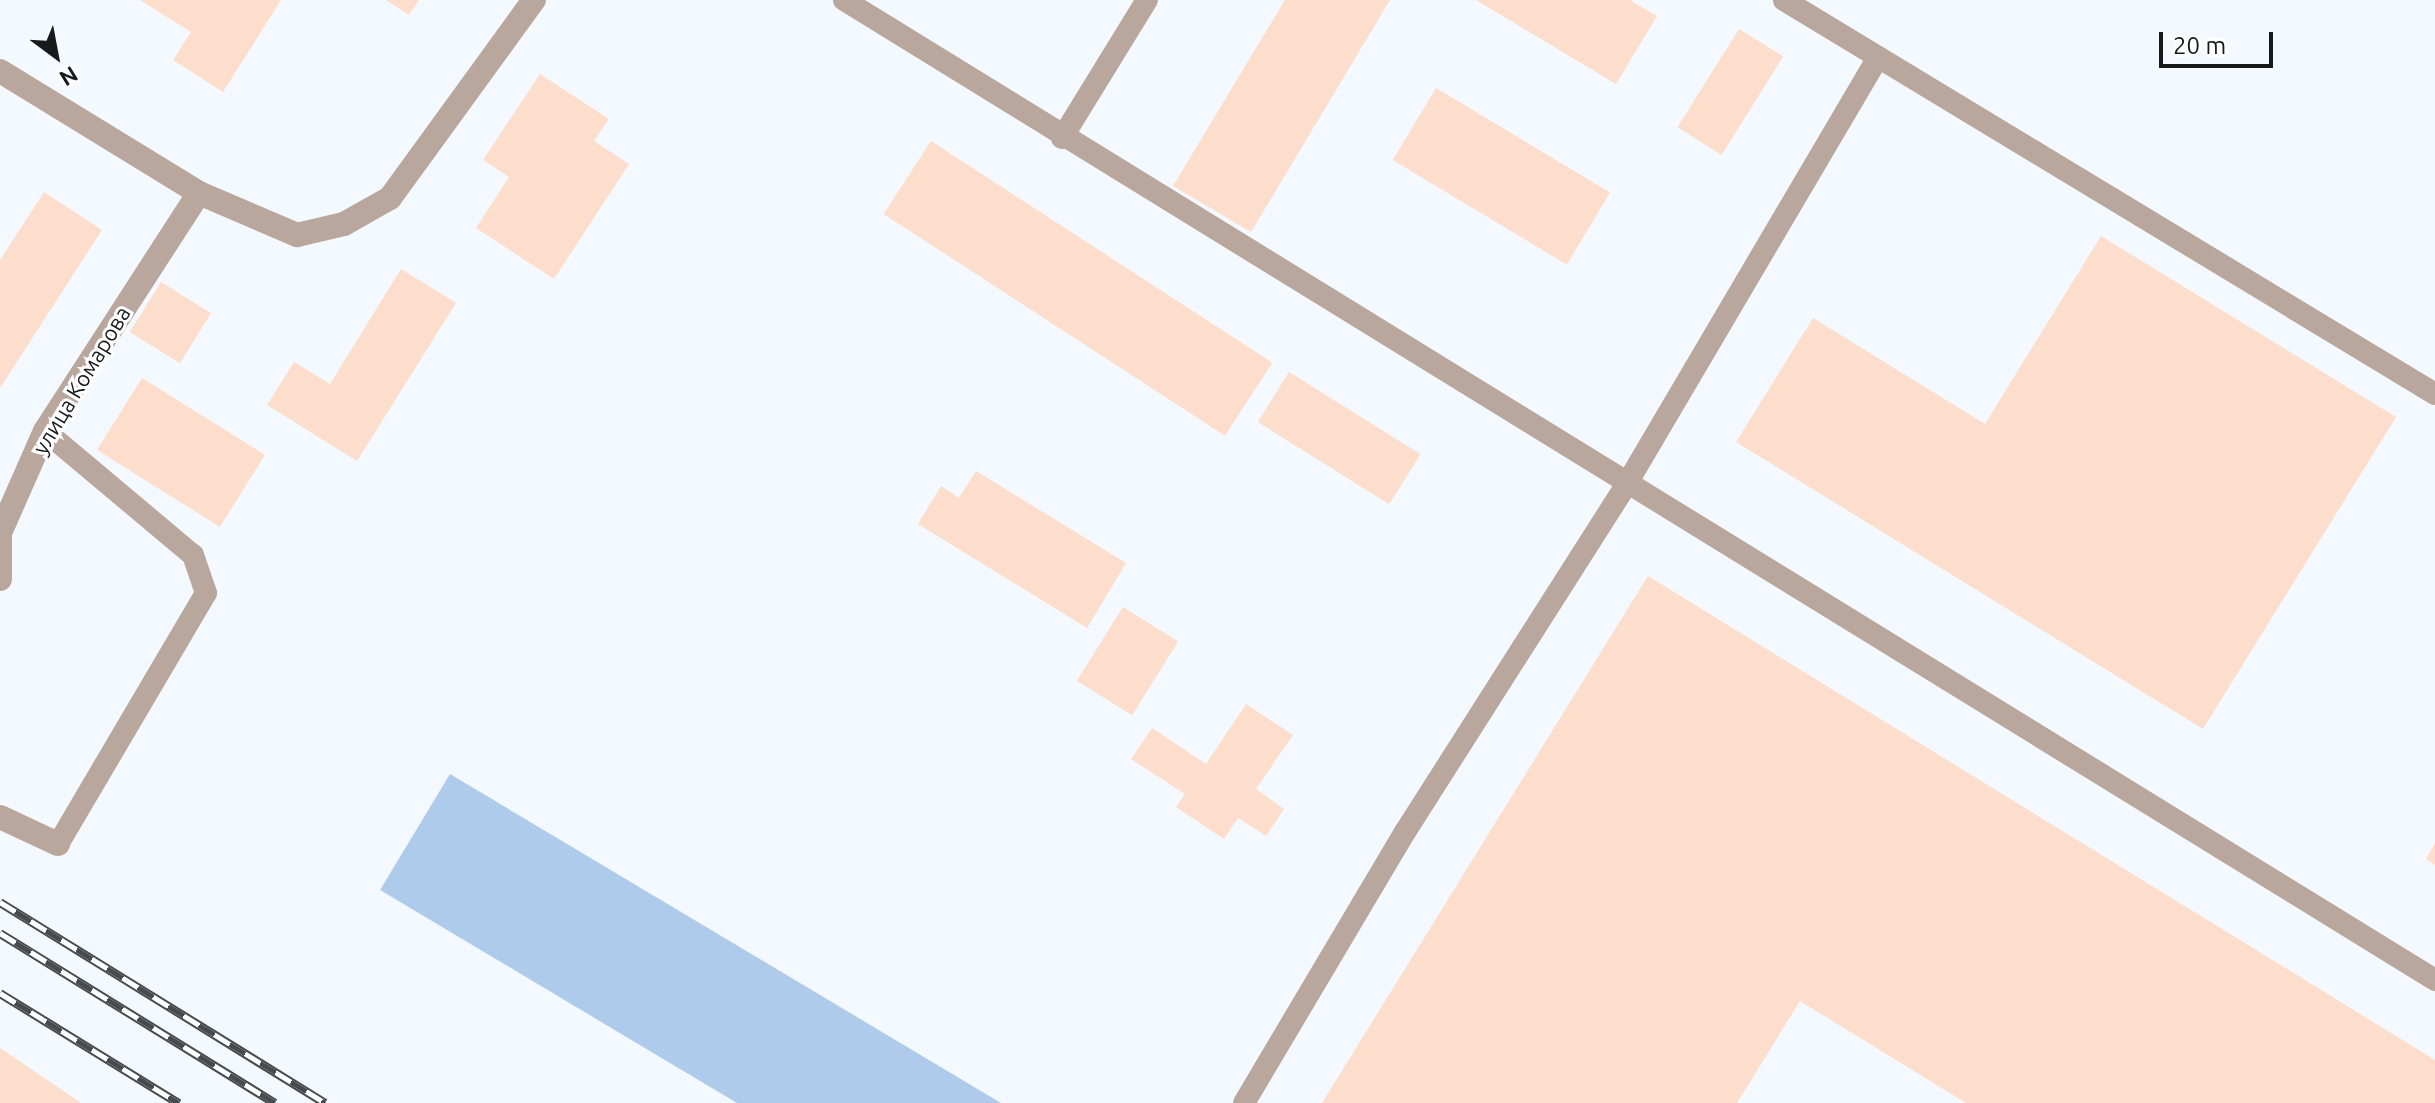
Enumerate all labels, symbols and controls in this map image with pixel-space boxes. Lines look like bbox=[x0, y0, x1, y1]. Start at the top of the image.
north arrow bbox=[16, 16, 96, 96]
scale bar bbox=[2163, 16, 2277, 66]
text: 20 m bbox=[2173, 32, 2226, 59]
text: N bbox=[55, 62, 83, 92]
street label: улица Комарова bbox=[26, 301, 136, 459]

